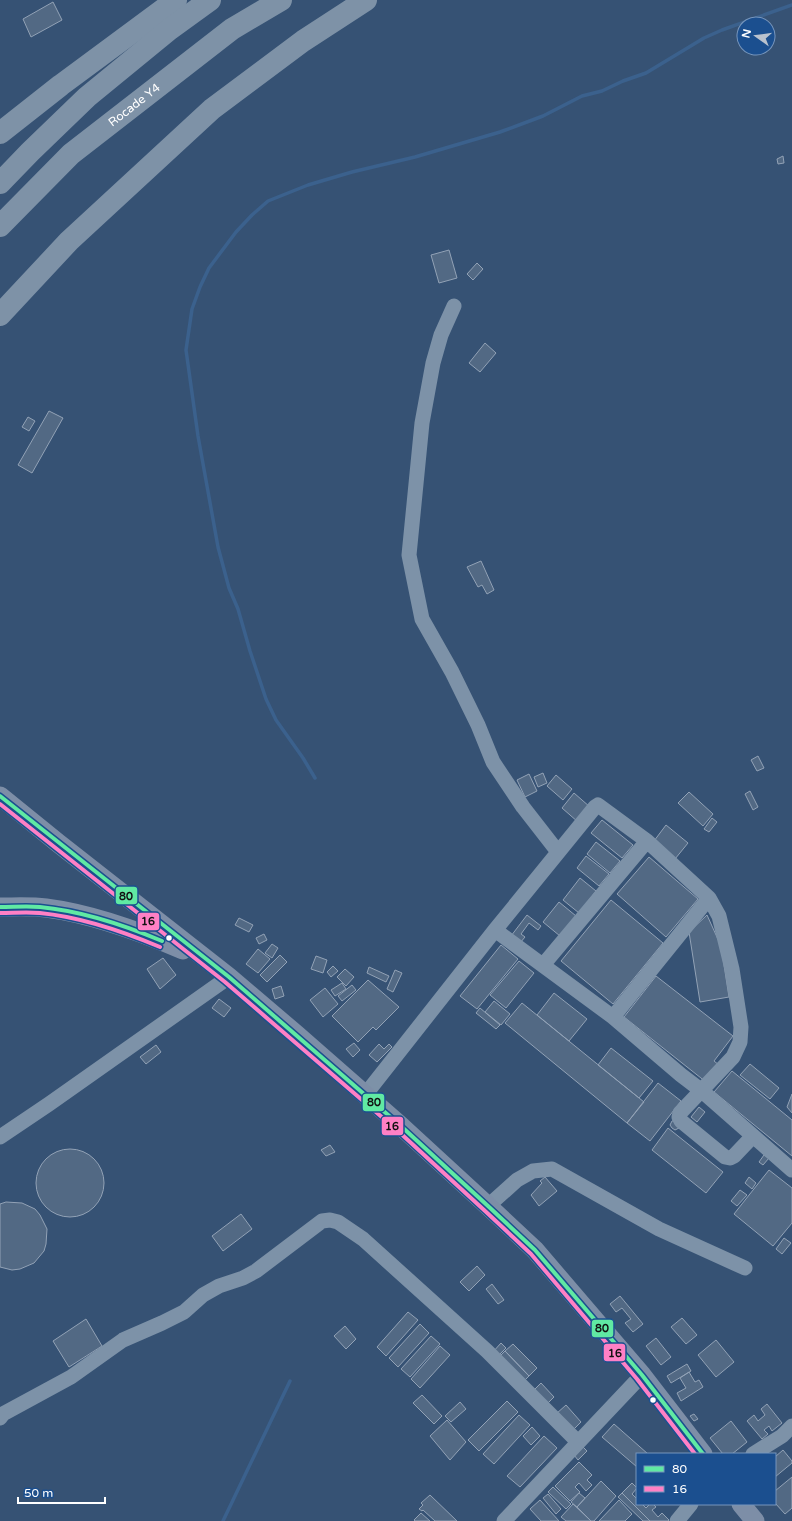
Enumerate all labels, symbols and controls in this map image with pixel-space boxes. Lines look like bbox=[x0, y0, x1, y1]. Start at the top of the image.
north arrow bbox=[736, 16, 776, 56]
text: N bbox=[739, 28, 754, 40]
street label: Rocade Y4 bbox=[105, 80, 163, 129]
line badge: 80 bbox=[115, 886, 138, 905]
text: 80 bbox=[119, 890, 133, 903]
line badge: 16 bbox=[137, 912, 160, 931]
text: 16 bbox=[141, 915, 155, 928]
unlabelled marker bbox=[164, 933, 174, 943]
line badge: 80 bbox=[362, 1093, 385, 1112]
text: 80 bbox=[367, 1096, 381, 1109]
line badge: 16 bbox=[381, 1116, 404, 1136]
text: 16 bbox=[385, 1120, 399, 1133]
line badge: 80 bbox=[591, 1319, 614, 1338]
text: 80 bbox=[595, 1322, 609, 1335]
line badge: 16 bbox=[603, 1343, 626, 1362]
text: 16 bbox=[608, 1347, 622, 1360]
unlabelled marker bbox=[648, 1395, 658, 1405]
legend bbox=[636, 1453, 776, 1505]
text: 80 bbox=[672, 1462, 688, 1476]
scale bar bbox=[18, 1479, 105, 1505]
text: 16 bbox=[672, 1482, 687, 1496]
text: 50 m bbox=[24, 1486, 53, 1500]

